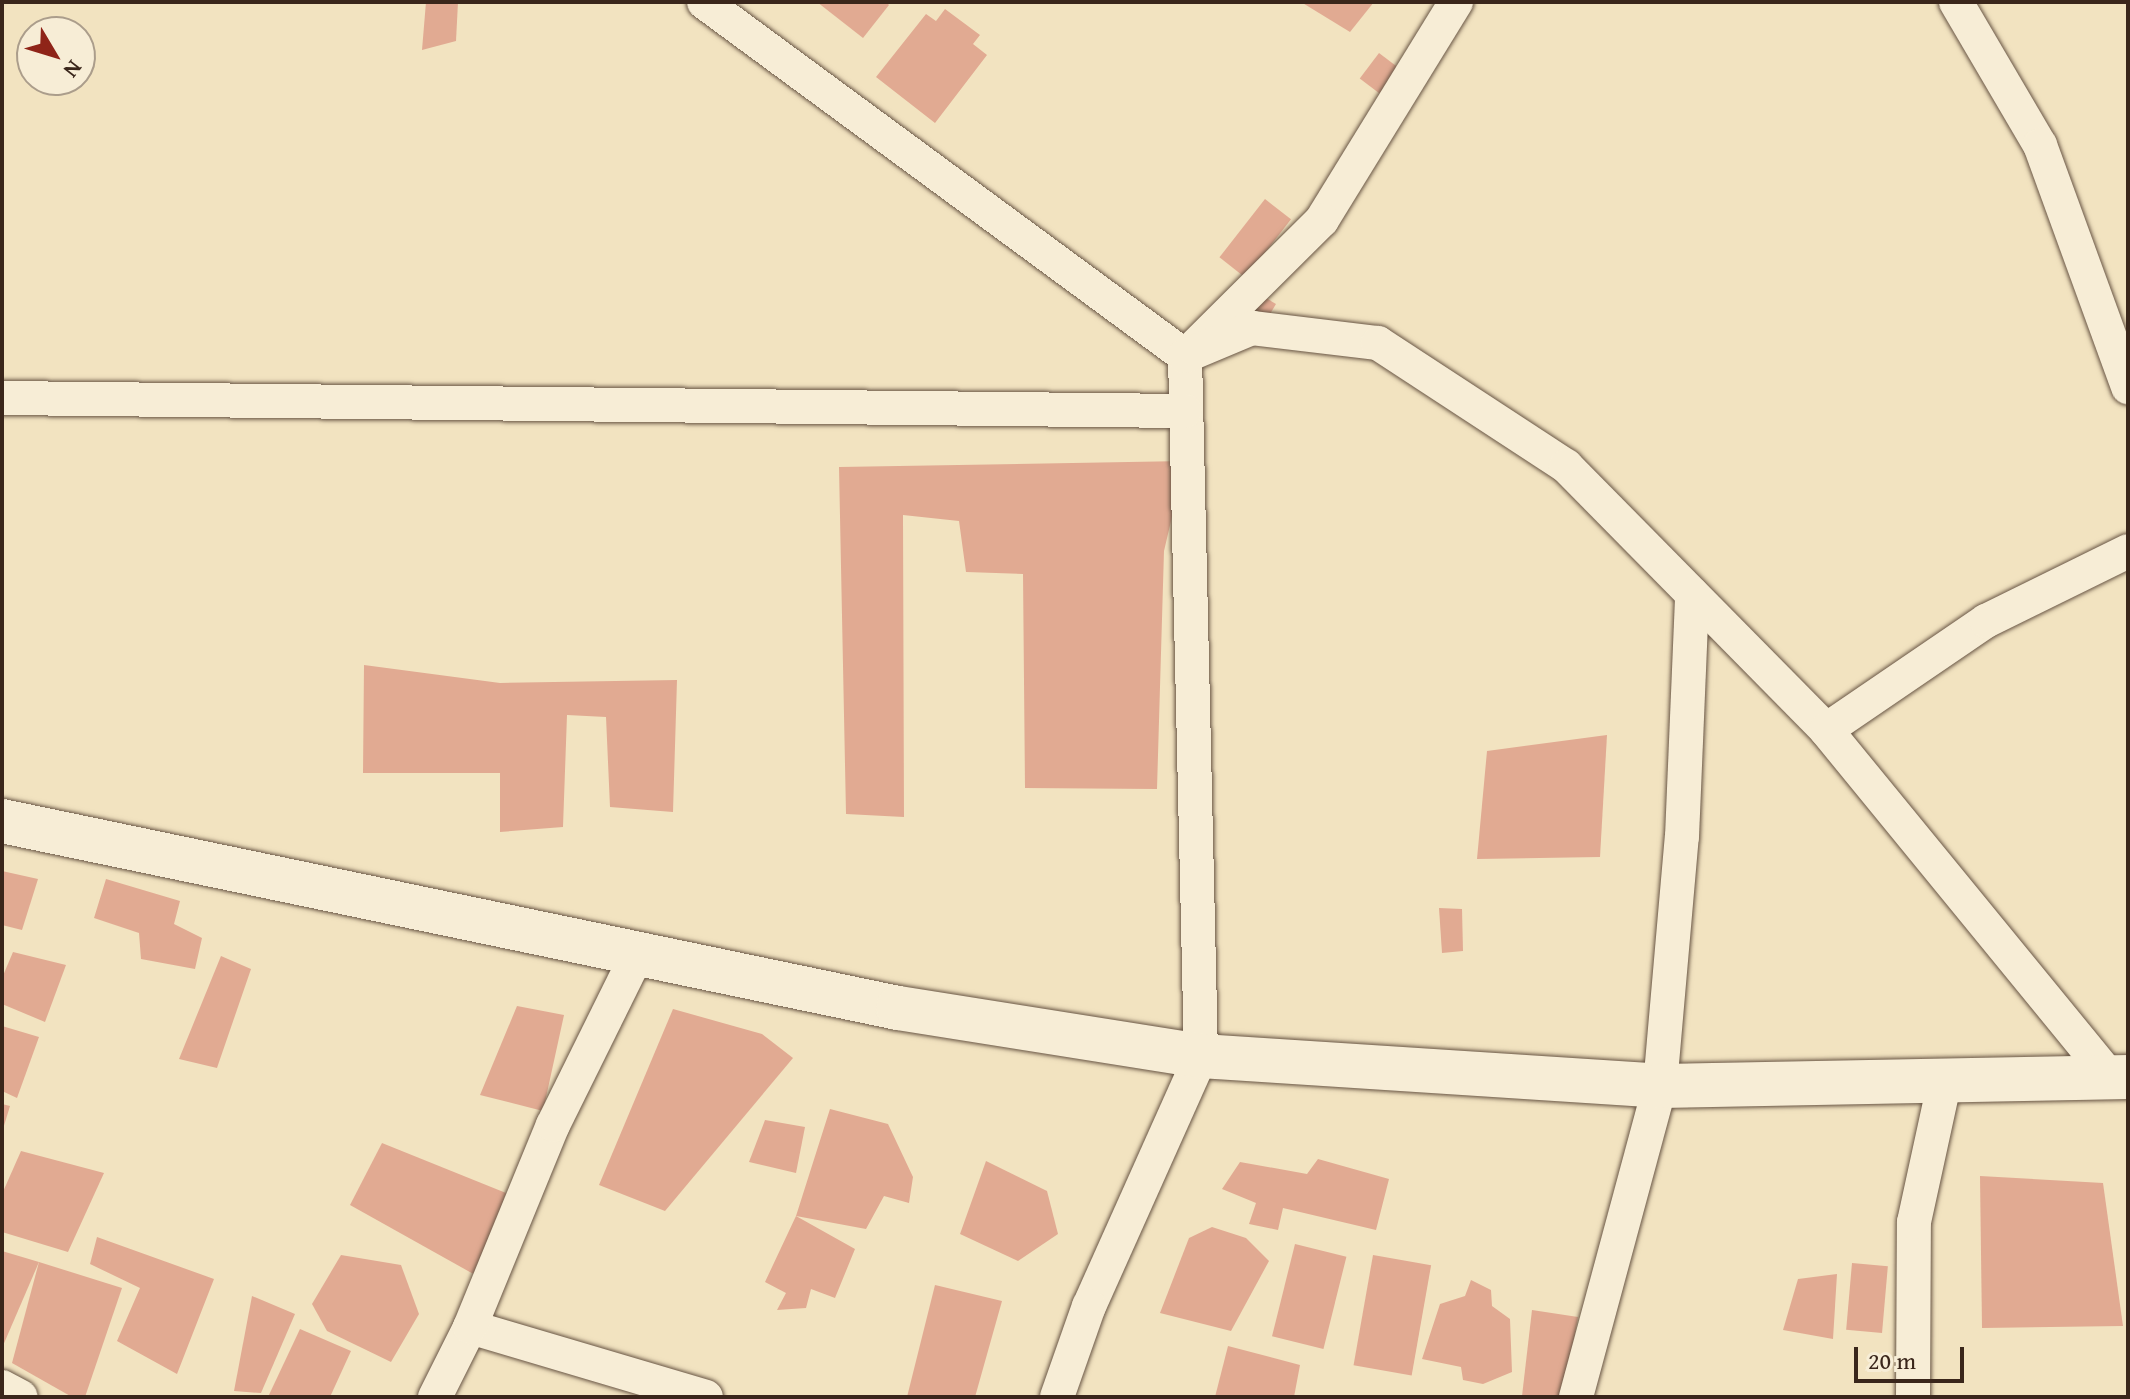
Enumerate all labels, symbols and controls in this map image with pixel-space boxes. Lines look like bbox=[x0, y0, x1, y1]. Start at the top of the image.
north arrow bbox=[16, 16, 96, 96]
text: N bbox=[56, 54, 90, 85]
scale bar bbox=[1858, 1331, 1968, 1381]
text: 20 m bbox=[1868, 1343, 1916, 1378]

